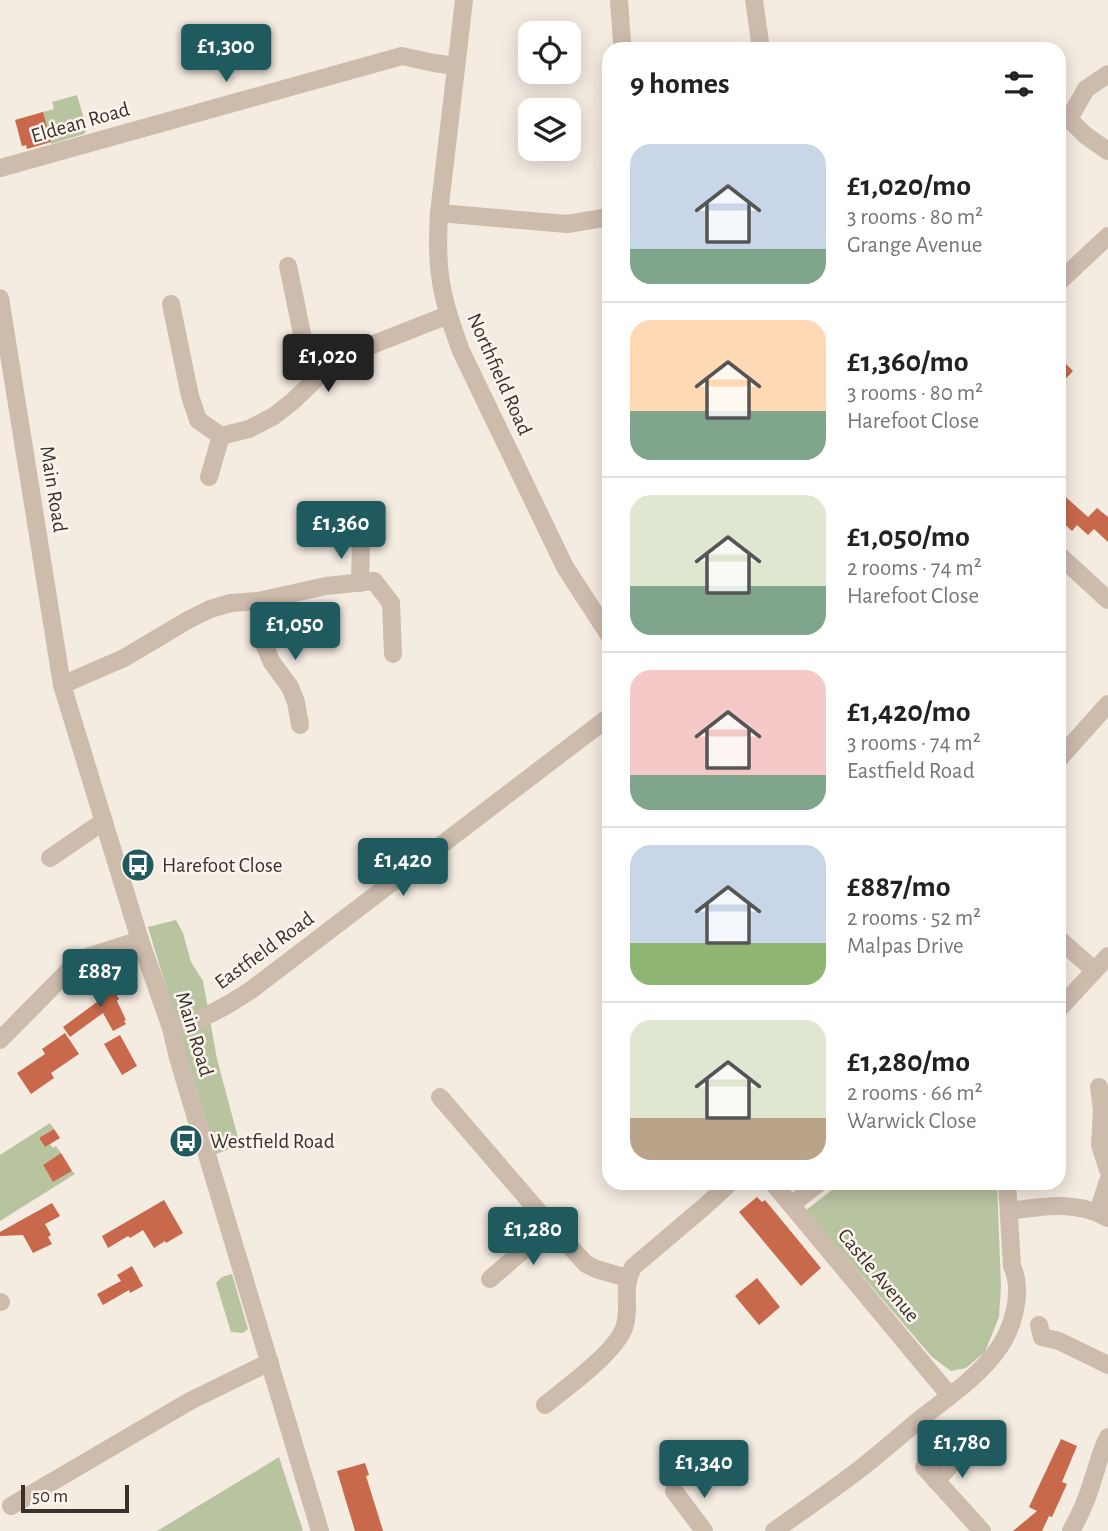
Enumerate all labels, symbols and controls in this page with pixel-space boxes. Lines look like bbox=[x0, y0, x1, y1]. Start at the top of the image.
map controls bbox=[518, 21, 581, 161]
button: locate bbox=[518, 21, 581, 84]
pin: £1,300 bbox=[169, 24, 283, 84]
text: £1,300 bbox=[197, 35, 255, 58]
icon: filters bbox=[1000, 65, 1038, 103]
text: 9 homes bbox=[630, 69, 730, 99]
street label: Eldean Road bbox=[28, 98, 132, 147]
button: layers bbox=[518, 98, 581, 161]
text: £1,020/mo bbox=[847, 171, 971, 201]
icon: home bbox=[686, 172, 770, 256]
text: 3 rooms · 80 m² bbox=[847, 206, 983, 229]
text: Grange Avenue bbox=[847, 234, 982, 257]
street label: Northfield Road bbox=[463, 310, 536, 438]
pin: £1,020 bbox=[271, 334, 385, 394]
text: £1,020 bbox=[299, 345, 357, 368]
text: £1,360/mo bbox=[847, 347, 969, 377]
icon: home bbox=[686, 348, 770, 432]
text: 3 rooms · 80 m² bbox=[847, 382, 983, 405]
text: Harefoot Close bbox=[847, 410, 979, 433]
street label: Main Road bbox=[36, 444, 71, 534]
pin: £1,360 bbox=[284, 502, 398, 561]
text: £1,360 bbox=[313, 512, 369, 535]
text: £1,050/mo bbox=[847, 522, 970, 552]
icon: home bbox=[686, 523, 770, 607]
text: 2 rooms · 74 m² bbox=[847, 557, 982, 580]
text: Harefoot Close bbox=[847, 585, 979, 608]
pin: £1,050 bbox=[238, 602, 352, 662]
text: £1,050 bbox=[266, 613, 324, 636]
text: £1,420/mo bbox=[847, 697, 970, 727]
icon: home bbox=[686, 698, 770, 782]
text: 3 rooms · 74 m² bbox=[847, 732, 981, 755]
text: Eastfield Road bbox=[847, 760, 975, 783]
pin: £1,420 bbox=[346, 838, 460, 898]
bus stop icon: Harefoot Close bbox=[119, 846, 157, 884]
text: £1,420 bbox=[374, 849, 432, 872]
place label: Harefoot Close bbox=[162, 855, 283, 876]
text: £887/mo bbox=[847, 872, 950, 902]
icon: home bbox=[686, 873, 770, 957]
text: 2 rooms · 52 m² bbox=[847, 907, 981, 930]
street label: Eastfield Road bbox=[211, 908, 318, 993]
text: Malpas Drive bbox=[847, 935, 964, 958]
pin: £887 bbox=[59, 950, 141, 1009]
text: £887 bbox=[79, 960, 121, 983]
street label: Main Road bbox=[172, 989, 217, 1079]
text: £1,280/mo bbox=[847, 1047, 970, 1077]
icon: home bbox=[686, 1048, 770, 1132]
text: 2 rooms · 66 m² bbox=[847, 1082, 983, 1105]
text: Warwick Close bbox=[847, 1110, 977, 1133]
bus stop icon: Westfield Road bbox=[167, 1122, 205, 1160]
place label: Westfield Road bbox=[210, 1131, 335, 1152]
pin: £1,280 bbox=[476, 1208, 590, 1267]
text: £1,280 bbox=[504, 1218, 562, 1241]
street label: Castle Avenue bbox=[834, 1225, 924, 1326]
pin: £1,780 bbox=[905, 1420, 1019, 1480]
text: £1,780 bbox=[933, 1431, 991, 1454]
pin: £1,340 bbox=[647, 1440, 761, 1500]
text: £1,340 bbox=[675, 1451, 733, 1474]
scale bar bbox=[21, 1482, 130, 1514]
text: 50 m bbox=[32, 1487, 68, 1506]

